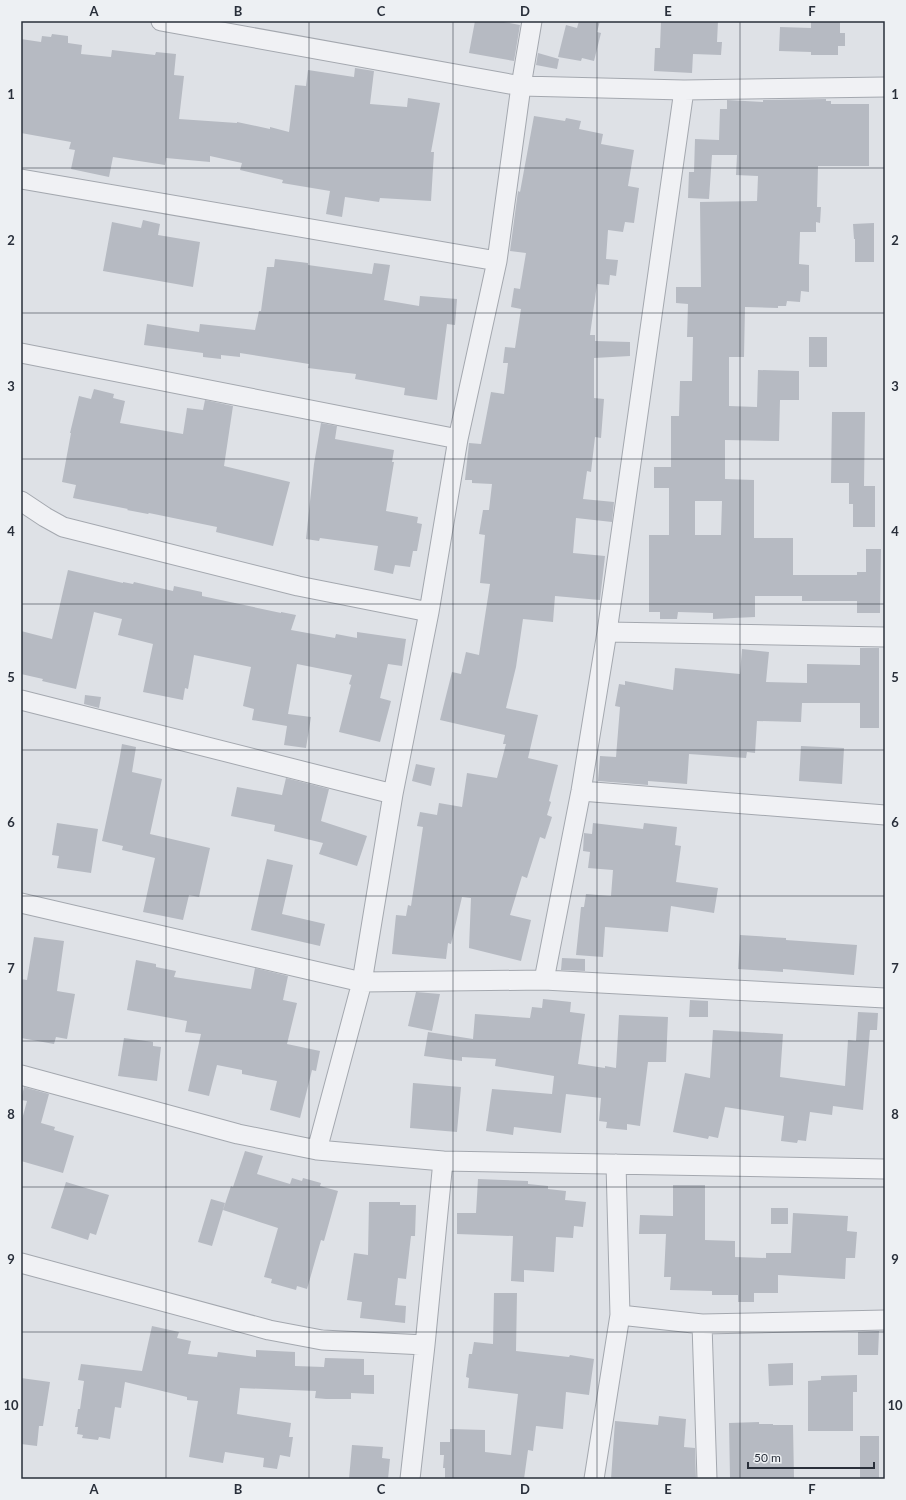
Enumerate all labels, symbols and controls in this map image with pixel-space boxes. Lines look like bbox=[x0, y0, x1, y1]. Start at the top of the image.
text: A bbox=[88, 3, 99, 19]
text: B bbox=[234, 3, 243, 19]
text: C bbox=[377, 3, 386, 19]
text: D bbox=[520, 3, 530, 19]
text: E bbox=[664, 3, 672, 19]
text: F bbox=[808, 3, 816, 19]
text: 1 bbox=[7, 86, 15, 102]
text: 1 bbox=[891, 86, 899, 102]
text: 2 bbox=[7, 232, 15, 248]
text: 2 bbox=[891, 232, 899, 248]
text: 3 bbox=[7, 378, 15, 394]
text: 3 bbox=[891, 378, 899, 394]
text: 4 bbox=[7, 523, 15, 539]
text: 4 bbox=[891, 523, 899, 539]
text: 5 bbox=[7, 669, 15, 685]
text: 5 bbox=[891, 669, 899, 685]
text: 6 bbox=[7, 814, 15, 830]
text: 6 bbox=[891, 814, 899, 830]
text: 7 bbox=[7, 960, 15, 976]
text: 7 bbox=[891, 960, 899, 976]
text: 8 bbox=[7, 1106, 15, 1122]
text: 8 bbox=[891, 1106, 899, 1122]
text: 9 bbox=[7, 1251, 15, 1267]
text: 9 bbox=[891, 1251, 899, 1267]
text: 10 bbox=[3, 1397, 19, 1413]
text: 10 bbox=[887, 1397, 903, 1413]
scale bar bbox=[748, 1444, 874, 1470]
text: 50 m bbox=[754, 1450, 781, 1465]
text: A bbox=[88, 1481, 99, 1497]
text: B bbox=[234, 1481, 243, 1497]
text: C bbox=[377, 1481, 386, 1497]
text: D bbox=[520, 1481, 530, 1497]
text: E bbox=[664, 1481, 672, 1497]
text: F bbox=[808, 1481, 816, 1497]

